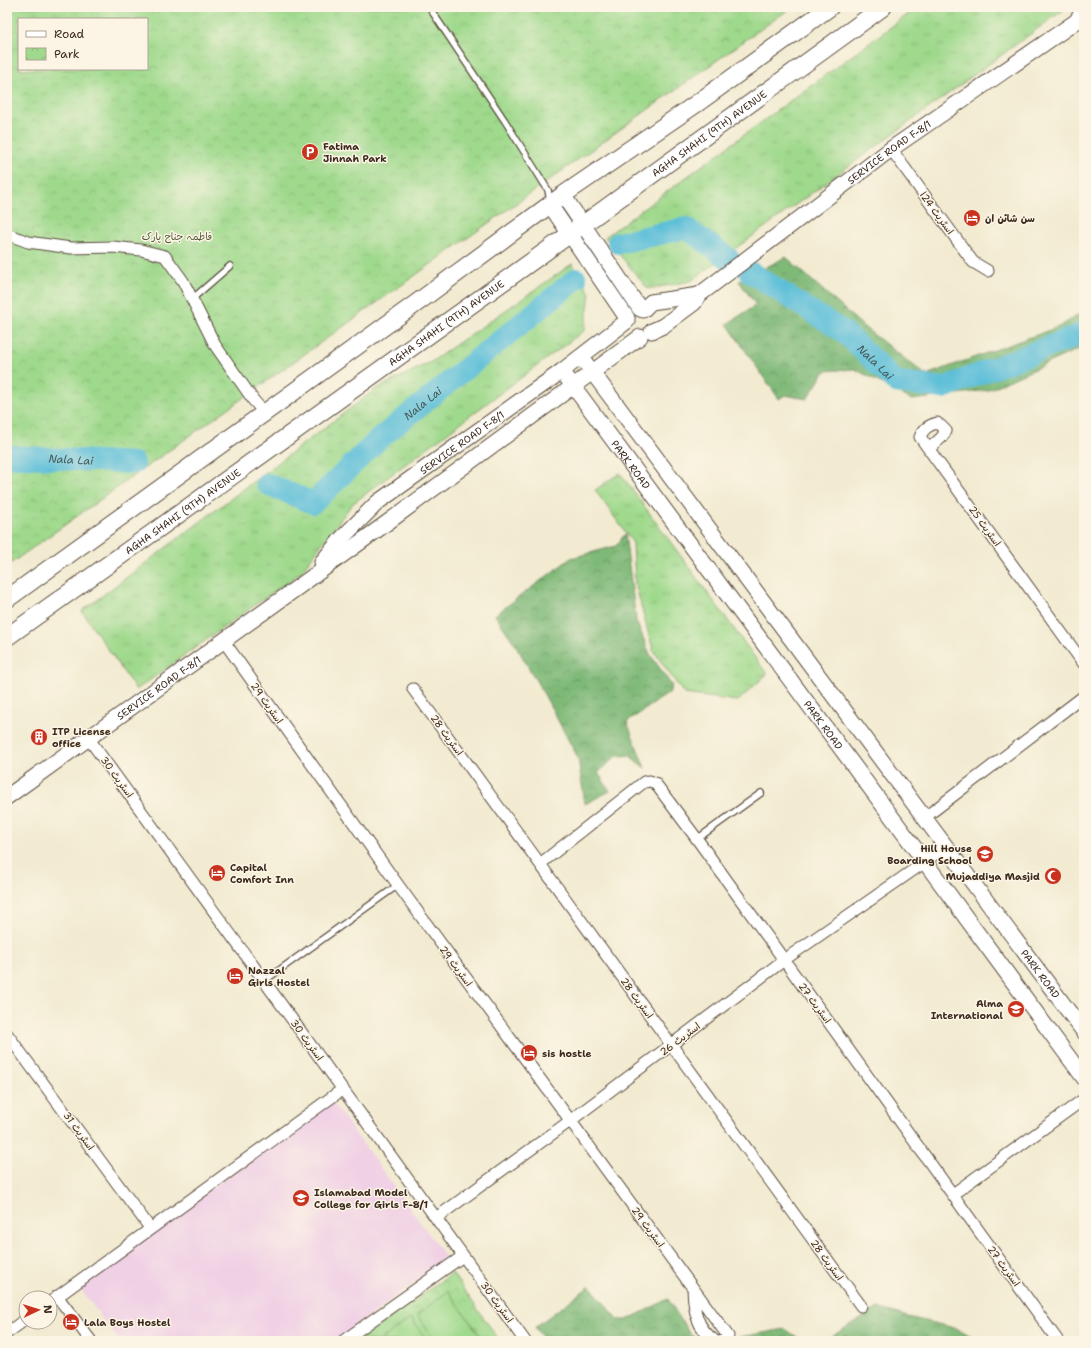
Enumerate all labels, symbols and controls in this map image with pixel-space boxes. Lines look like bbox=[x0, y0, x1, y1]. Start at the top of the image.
legend bbox=[18, 18, 148, 70]
text: Road bbox=[54, 26, 85, 42]
text: Park bbox=[54, 46, 80, 62]
street label: AGHA SHAHI (9TH) AVENUE bbox=[649, 87, 769, 179]
street label: SERVICE ROAD F-8/1 bbox=[844, 117, 933, 187]
place label: Fatima Jinnah Park bbox=[323, 140, 387, 165]
parking icon: Fatima Jinnah Park bbox=[300, 142, 320, 162]
street label: اسٹریٹ 24ا bbox=[917, 189, 957, 237]
hotel icon: سن شائن ان bbox=[962, 208, 982, 228]
place label: سن شائن ان bbox=[985, 212, 1035, 225]
park label: فاطمہ جناح پارک bbox=[142, 230, 212, 244]
street label: AGHA SHAHI (9TH) AVENUE bbox=[386, 277, 507, 369]
water label: Nala Lai bbox=[854, 341, 897, 384]
water label: Nala Lai bbox=[401, 383, 446, 424]
street label: SERVICE ROAD F-8/1 bbox=[417, 408, 507, 477]
street label: PARK ROAD bbox=[609, 437, 653, 492]
water label: Nala Lai bbox=[48, 451, 95, 468]
street label: AGHA SHAHI (9TH) AVENUE bbox=[122, 465, 243, 557]
street label: اسٹریٹ 25 bbox=[966, 503, 1004, 549]
street label: SERVICE ROAD F-8/1 bbox=[114, 653, 203, 722]
street label: اسٹریٹ 29 bbox=[248, 680, 286, 726]
street label: PARK ROAD bbox=[801, 698, 846, 752]
street label: اسٹریٹ 28 bbox=[428, 712, 466, 758]
place label: ITP License office bbox=[52, 725, 111, 750]
building icon: ITP License office bbox=[29, 727, 49, 747]
street label: اسٹریٹ 30 bbox=[98, 754, 136, 800]
place label: Hill House Boarding School bbox=[887, 842, 973, 867]
school or university icon: Hill House Boarding School bbox=[975, 844, 995, 864]
place label: Capital Comfort Inn bbox=[230, 861, 294, 886]
hotel icon: Capital Comfort Inn bbox=[207, 863, 227, 883]
mosque icon: Mujaddiya Masjid bbox=[1043, 866, 1063, 886]
place label: Mujaddiya Masjid bbox=[946, 870, 1040, 883]
street label: اسٹریٹ 29 bbox=[437, 943, 475, 989]
street label: PARK ROAD bbox=[1018, 947, 1063, 1001]
place label: Nazzal Girls Hostel bbox=[248, 964, 310, 989]
hotel icon: Nazzal Girls Hostel bbox=[225, 966, 245, 986]
street label: اسٹریٹ 28 bbox=[618, 975, 656, 1021]
street label: اسٹریٹ 27 bbox=[796, 980, 834, 1026]
place label: Alma International bbox=[931, 997, 1004, 1022]
school or university icon: Alma International bbox=[1006, 999, 1026, 1019]
street label: اسٹریٹ 30 bbox=[288, 1017, 326, 1063]
street label: اسٹریٹ 26 bbox=[657, 1020, 703, 1058]
hotel icon: sis hostle bbox=[519, 1043, 539, 1063]
place label: sis hostle bbox=[542, 1047, 592, 1060]
street label: اسٹریٹ 31 bbox=[61, 1109, 97, 1153]
place label: Islamabad Model College for Girls F-8/1 bbox=[314, 1186, 429, 1211]
school or university icon: Islamabad Model College for Girls F-8/1 bbox=[291, 1188, 311, 1208]
street label: اسٹریٹ 29 bbox=[629, 1204, 667, 1250]
street label: اسٹریٹ 28 bbox=[808, 1237, 846, 1283]
street label: اسٹریٹ 27 bbox=[985, 1243, 1023, 1289]
street label: اسٹریٹ 30 bbox=[478, 1279, 516, 1325]
north arrow bbox=[18, 1290, 58, 1330]
text: N bbox=[40, 1304, 55, 1314]
hotel icon: Lala Boys Hostel bbox=[61, 1312, 81, 1332]
place label: Lala Boys Hostel bbox=[84, 1316, 171, 1329]

